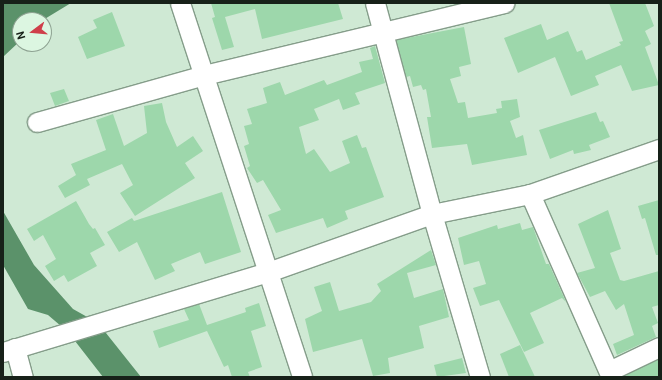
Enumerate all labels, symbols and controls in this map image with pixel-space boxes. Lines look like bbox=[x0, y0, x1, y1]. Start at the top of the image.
north arrow bbox=[12, 12, 52, 52]
text: N bbox=[14, 30, 28, 41]

